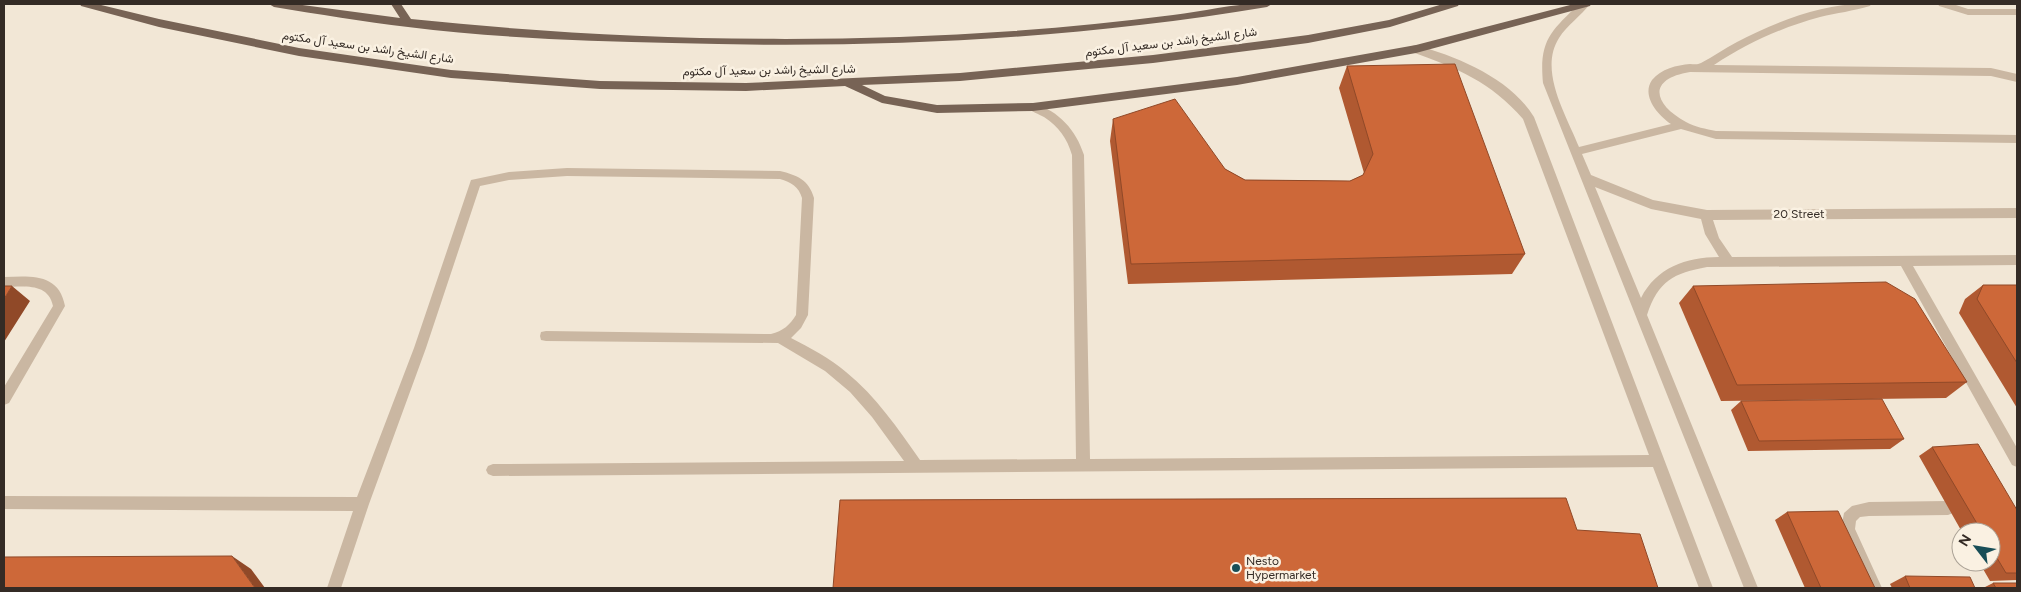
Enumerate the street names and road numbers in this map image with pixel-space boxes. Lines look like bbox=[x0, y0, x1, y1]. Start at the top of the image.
street label: شارع الشيخ راشد بن سعيد آل مكتوم bbox=[1084, 24, 1258, 61]
street label: شارع الشيخ راشد بن سعيد آل مكتوم bbox=[281, 28, 455, 68]
street label: شارع الشيخ راشد بن سعيد آل مكتوم bbox=[682, 61, 856, 81]
street label: 20 Street bbox=[1774, 207, 1825, 221]

